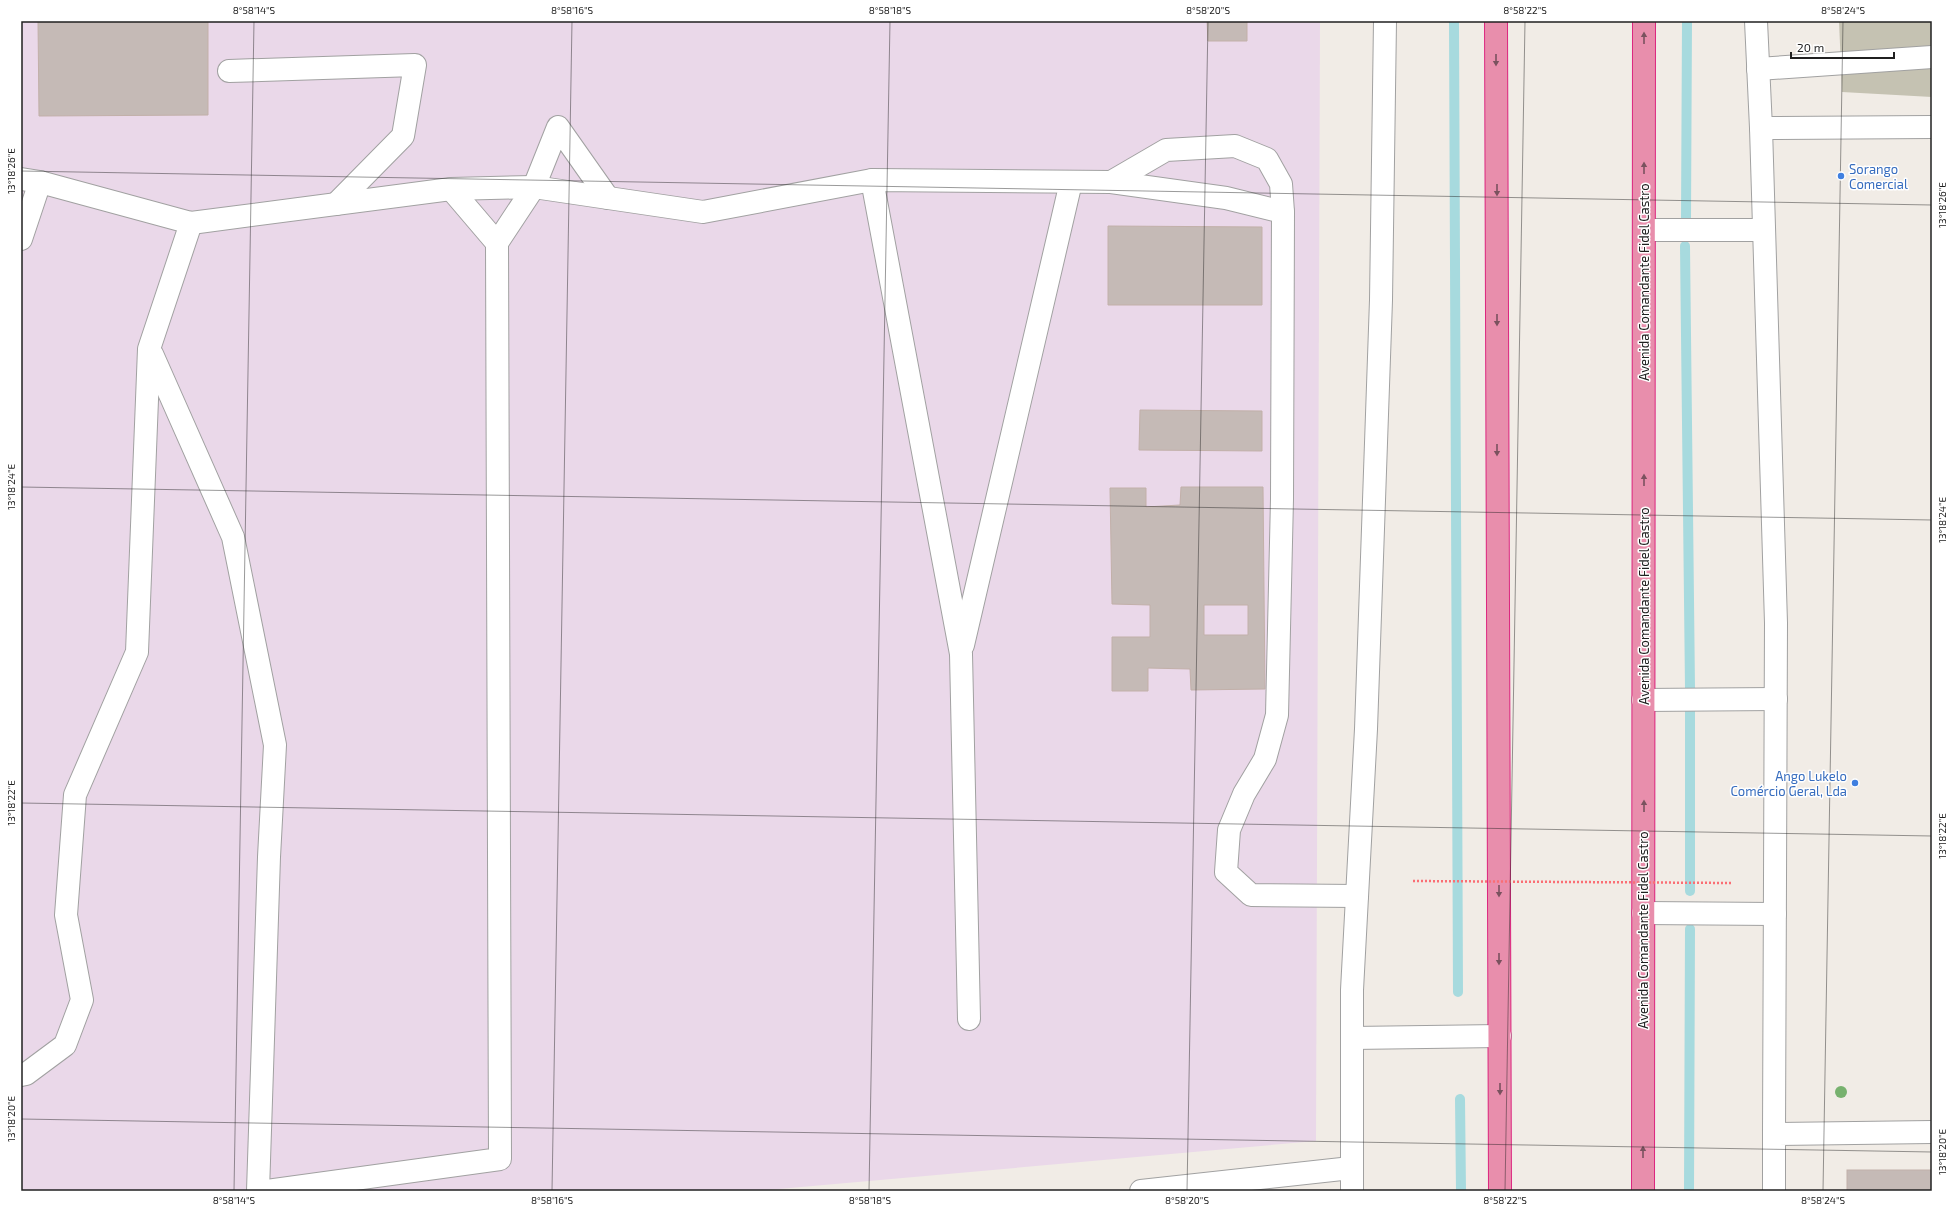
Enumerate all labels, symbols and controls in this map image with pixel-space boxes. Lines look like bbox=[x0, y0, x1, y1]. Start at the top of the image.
text: 8°58'14"S bbox=[233, 4, 276, 16]
text: 8°58'16"S bbox=[551, 4, 593, 16]
text: 8°58'18"S bbox=[869, 4, 912, 16]
text: 8°58'20"S bbox=[1186, 4, 1230, 16]
text: 8°58'22"S bbox=[1503, 4, 1547, 16]
text: 8°58'24"S bbox=[1821, 4, 1865, 16]
one-way arrow bbox=[1641, 31, 1647, 44]
scale bar bbox=[1791, 34, 1894, 60]
text: 20 m bbox=[1797, 40, 1824, 54]
one-way arrow bbox=[1493, 54, 1499, 67]
text: 13°18'26"E bbox=[5, 148, 17, 194]
one-way arrow bbox=[1641, 161, 1647, 174]
place label: Sorango Comercial bbox=[1849, 161, 1908, 192]
marker: Sorango Comercial bbox=[1836, 171, 1846, 181]
text: 13°18'26"E bbox=[1936, 182, 1948, 228]
street label: Avenida Comandante Fidel Castro bbox=[1636, 183, 1652, 381]
one-way arrow bbox=[1494, 184, 1500, 197]
one-way arrow bbox=[1494, 314, 1500, 327]
one-way arrow bbox=[1494, 444, 1500, 457]
text: 13°18'24"E bbox=[5, 464, 17, 510]
one-way arrow bbox=[1641, 473, 1647, 486]
text: 13°18'24"E bbox=[1936, 497, 1948, 543]
street label: Avenida Comandante Fidel Castro bbox=[1636, 507, 1652, 705]
place label: Ango Lukelo Comércio Geral, Lda bbox=[1730, 768, 1847, 799]
marker: Ango Lukelo Comércio Geral, Lda bbox=[1850, 778, 1860, 788]
text: 13°18'22"E bbox=[5, 780, 17, 826]
one-way arrow bbox=[1641, 799, 1647, 812]
text: 13°18'22"E bbox=[1936, 813, 1948, 859]
street label: Avenida Comandante Fidel Castro bbox=[1635, 831, 1651, 1029]
one-way arrow bbox=[1496, 885, 1502, 898]
one-way arrow bbox=[1496, 953, 1502, 966]
one-way arrow bbox=[1497, 1083, 1503, 1096]
text: 13°18'20"E bbox=[5, 1096, 17, 1142]
text: 13°18'20"E bbox=[1936, 1129, 1948, 1175]
one-way arrow bbox=[1640, 1145, 1646, 1158]
text: 8°58'14"S bbox=[213, 1194, 256, 1206]
text: 8°58'16"S bbox=[531, 1194, 573, 1206]
text: 8°58'18"S bbox=[849, 1194, 892, 1206]
text: 8°58'20"S bbox=[1165, 1194, 1209, 1206]
text: 8°58'22"S bbox=[1483, 1194, 1527, 1206]
text: 8°58'24"S bbox=[1801, 1194, 1845, 1206]

